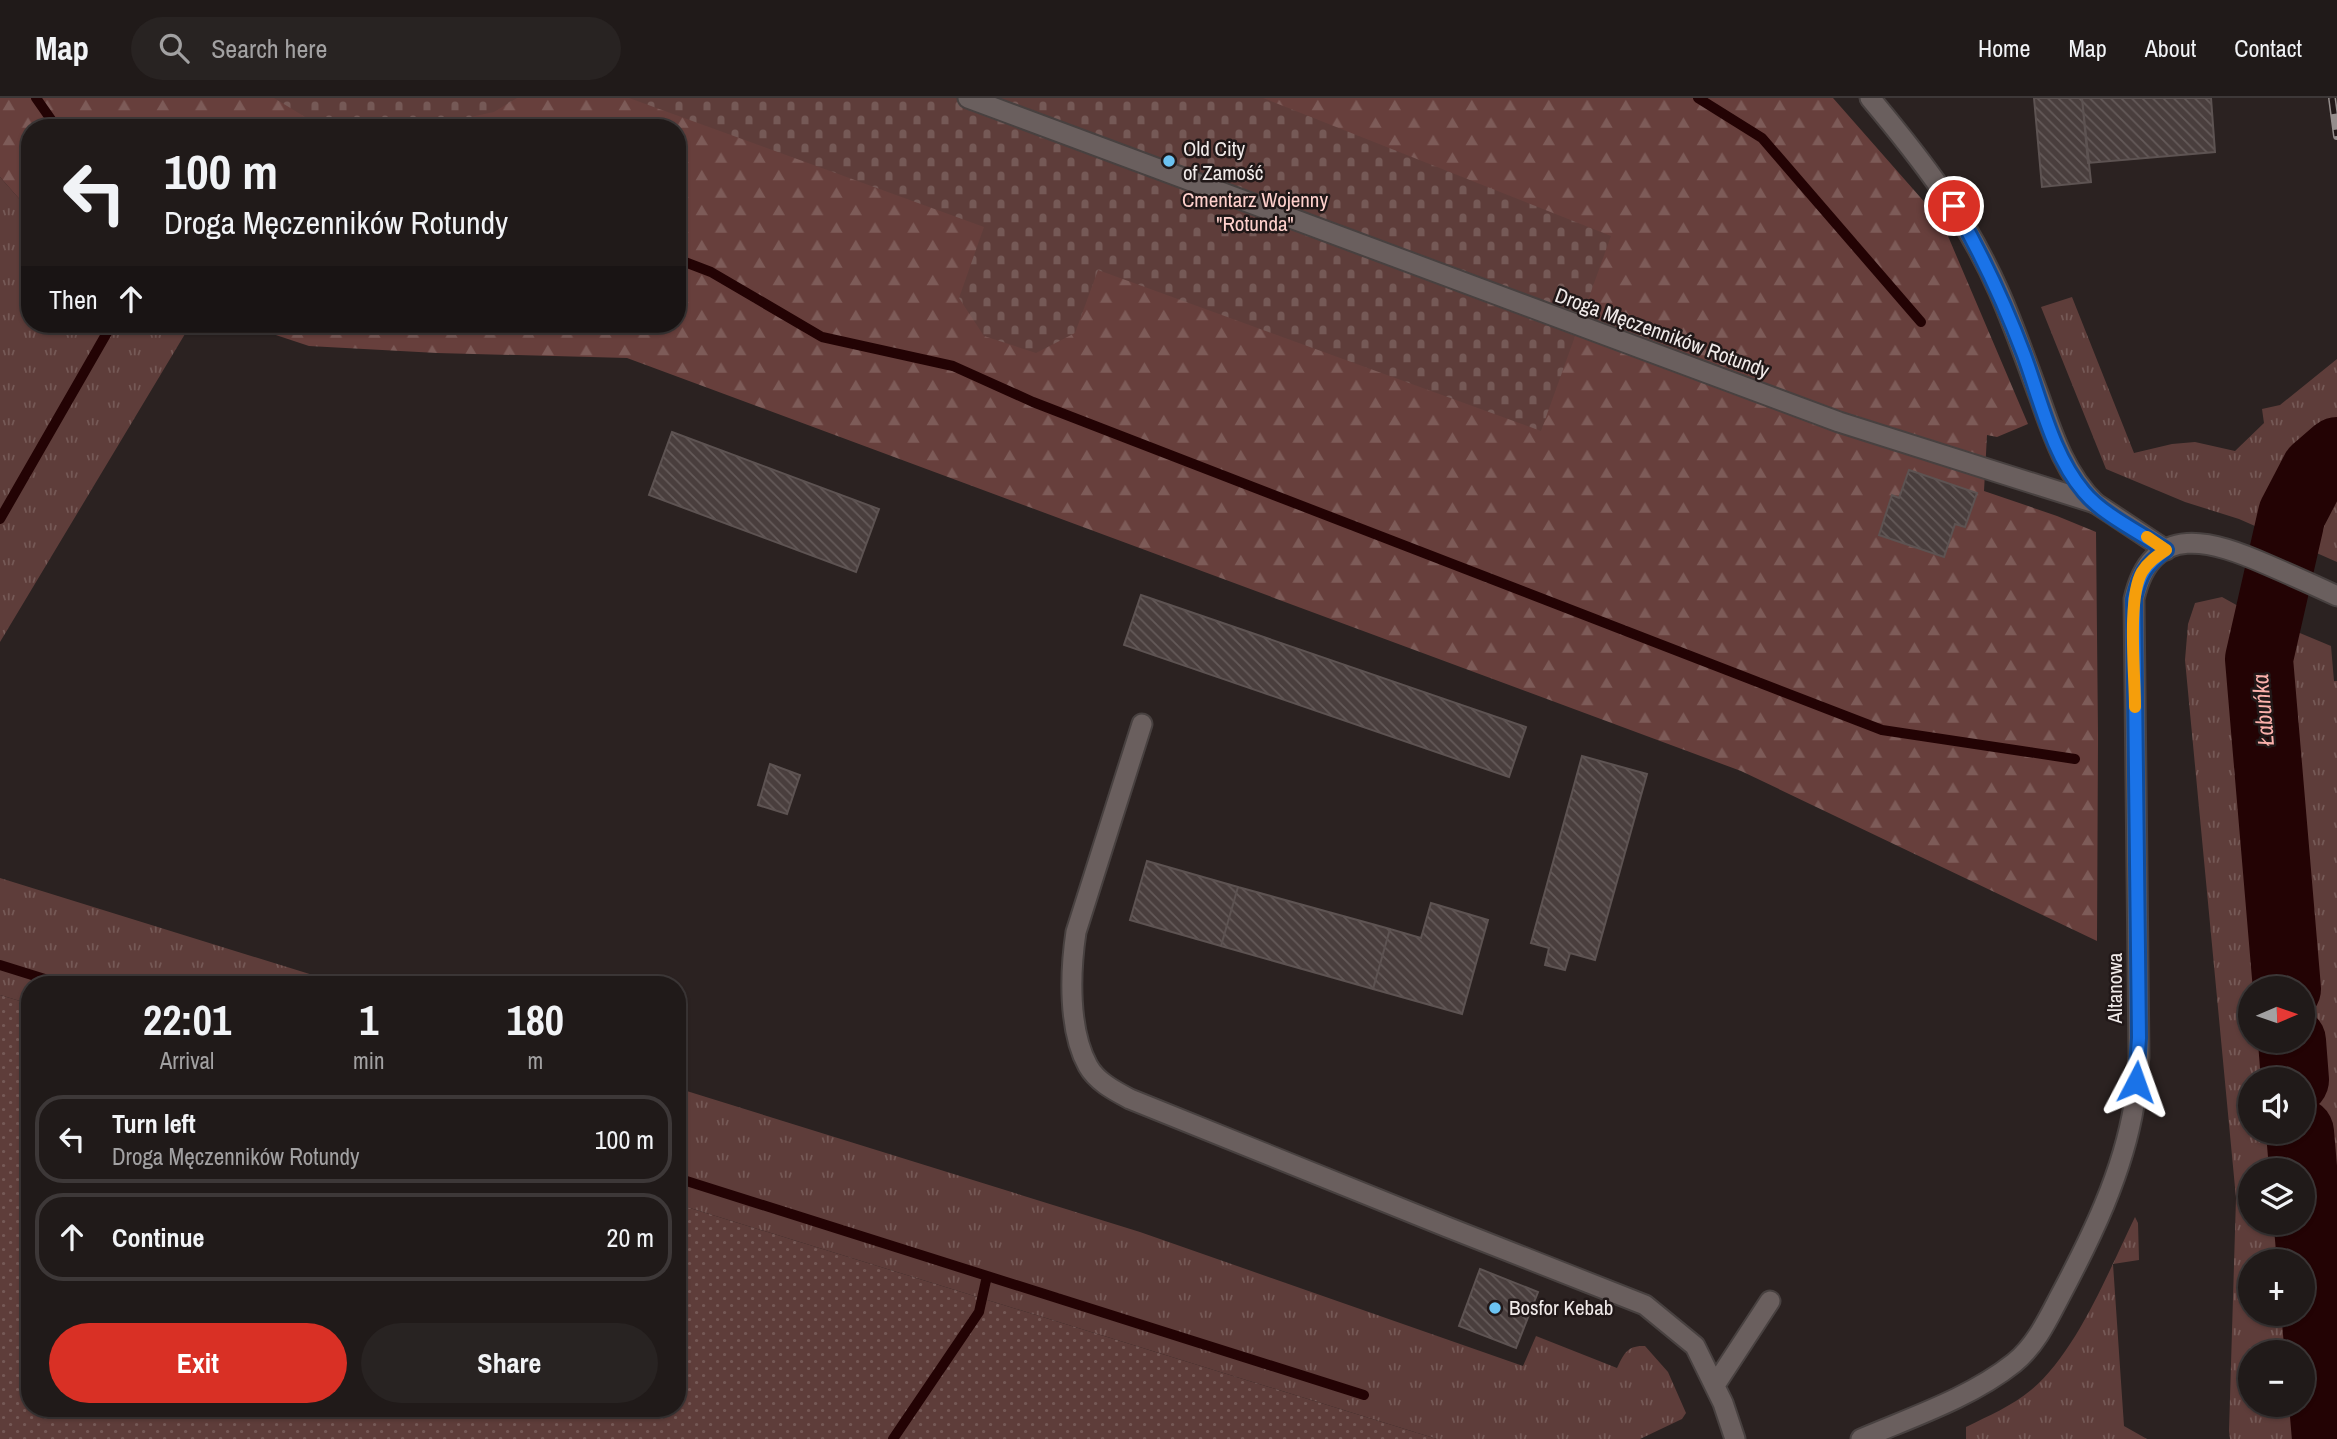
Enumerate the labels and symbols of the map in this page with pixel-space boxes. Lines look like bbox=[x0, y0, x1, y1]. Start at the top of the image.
place label: Old City of Zamość bbox=[1183, 134, 1263, 187]
marker: Old City of Zamość bbox=[1161, 153, 1177, 169]
pin bbox=[1924, 176, 1984, 236]
park label: Cmentarz Wojenny "Rotunda" bbox=[1182, 185, 1328, 238]
street label: Droga Męczenników Rotundy bbox=[1551, 280, 1774, 385]
water label: Łabuńka bbox=[2244, 673, 2281, 748]
street label: Altanowa bbox=[2100, 952, 2129, 1024]
north arrow bbox=[2238, 976, 2315, 1054]
position arrow bbox=[2099, 1045, 2173, 1119]
place label: Bosfor Kebab bbox=[1509, 1293, 1613, 1322]
marker: Bosfor Kebab bbox=[1487, 1300, 1503, 1316]

